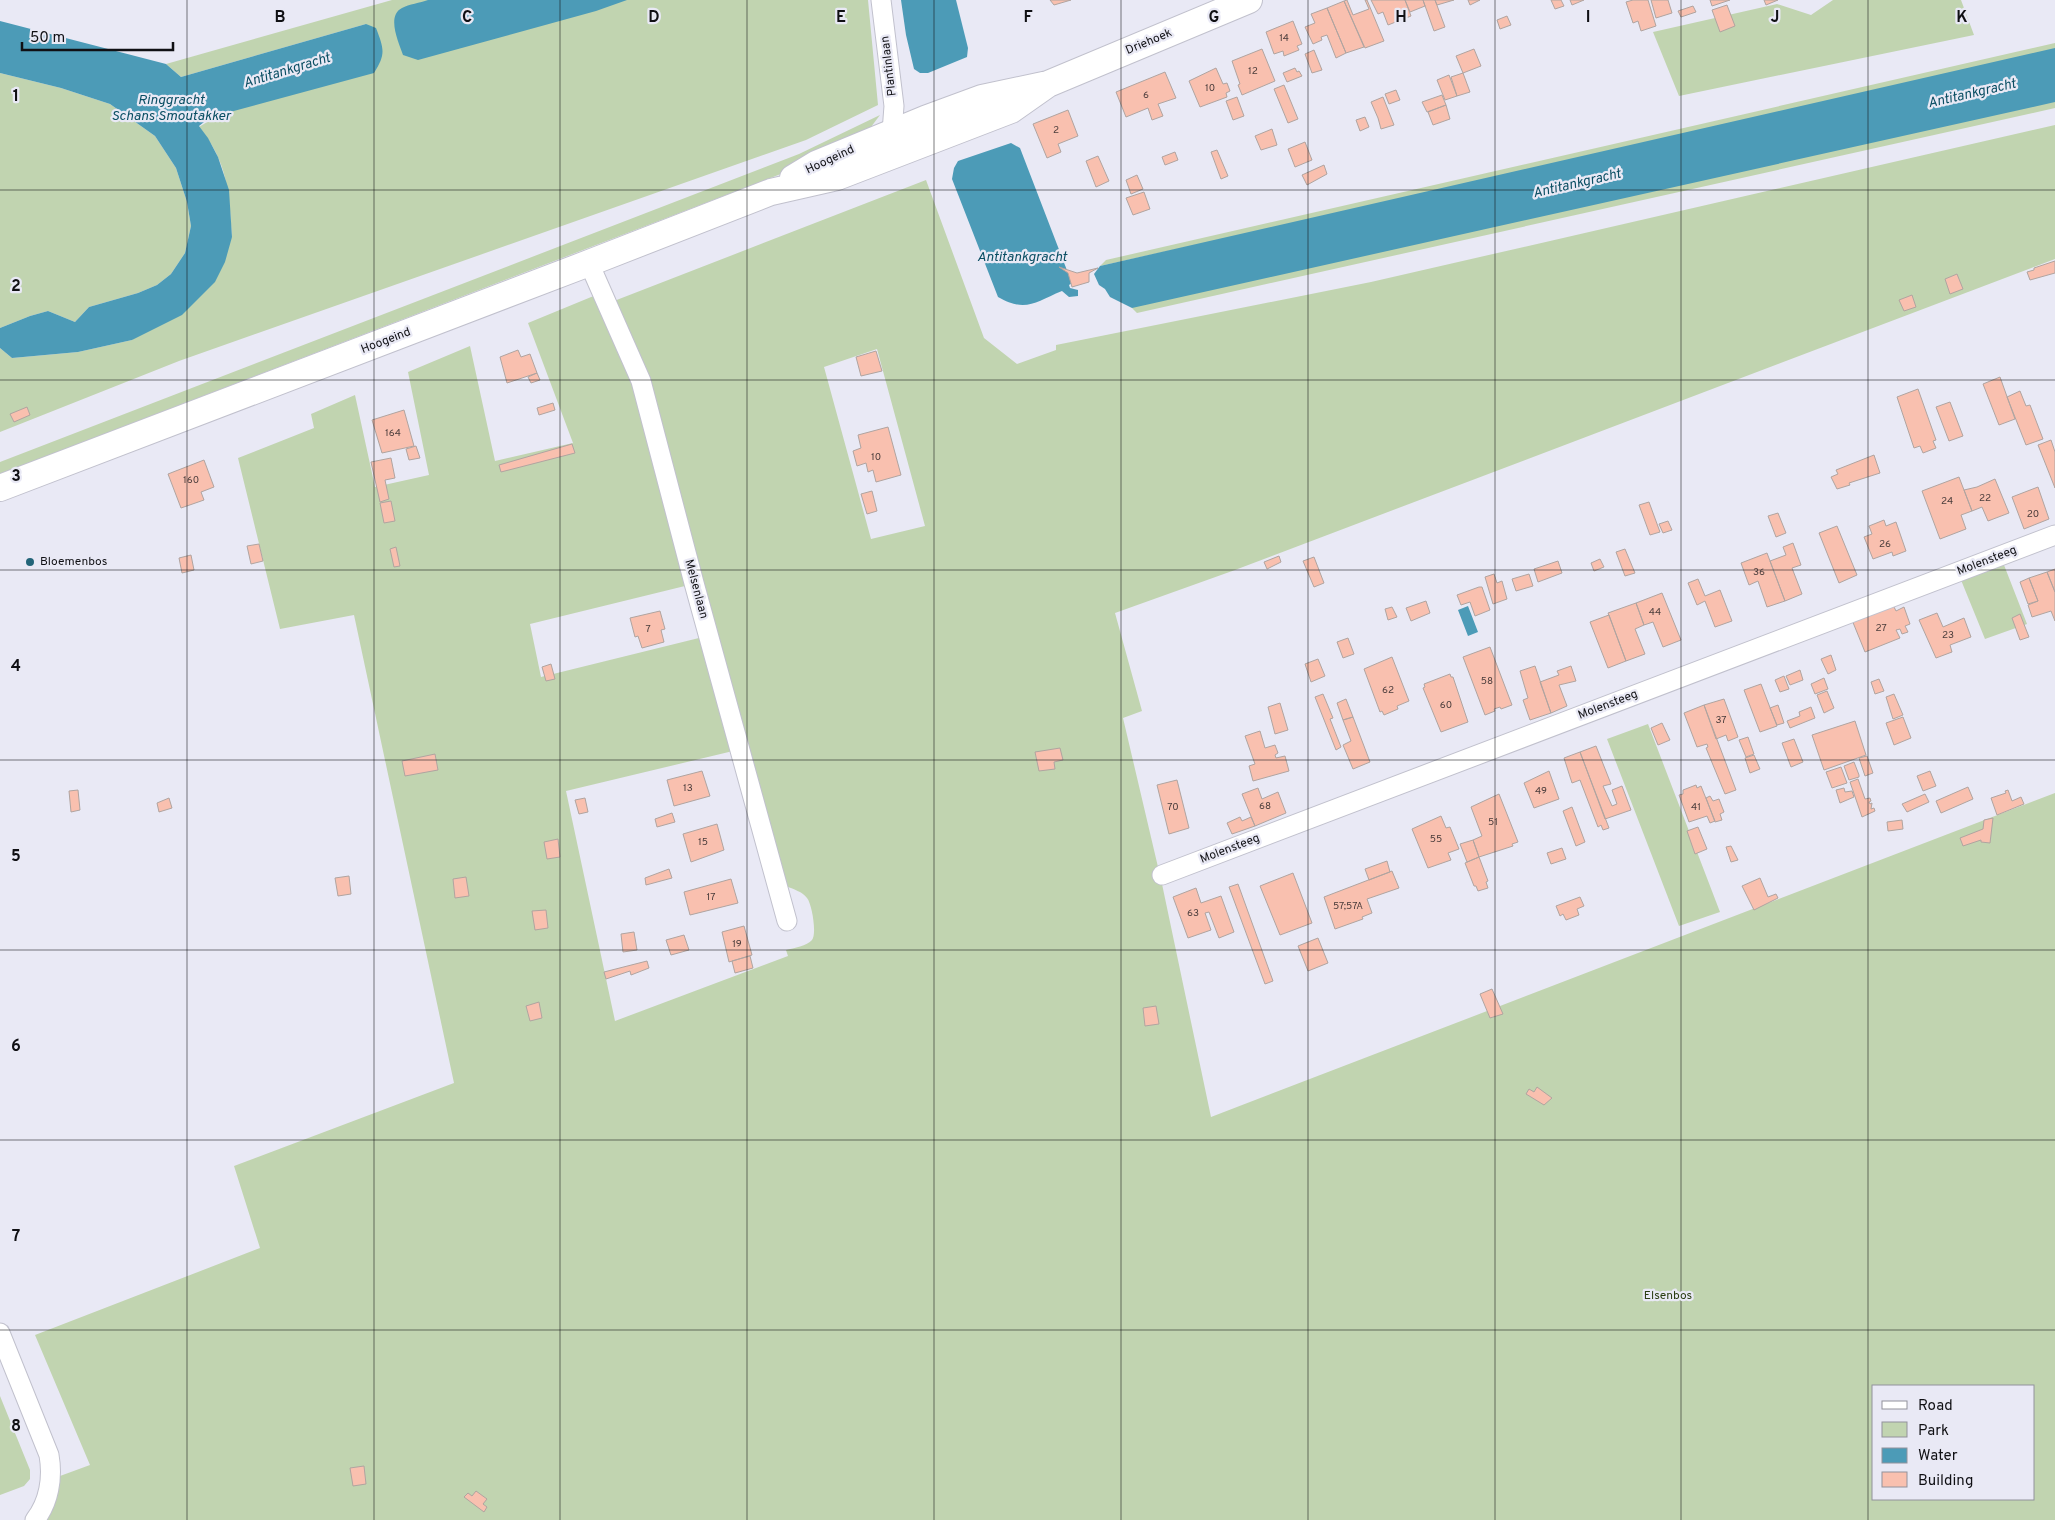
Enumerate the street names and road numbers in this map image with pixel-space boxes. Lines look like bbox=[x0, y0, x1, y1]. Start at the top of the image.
street label: Driehoek bbox=[1123, 25, 1175, 59]
street label: Plantinlaan bbox=[877, 35, 901, 97]
street label: Hoogeind bbox=[803, 142, 857, 178]
street label: Hoogeind bbox=[359, 324, 413, 358]
street label: Molensteeg bbox=[1955, 542, 2019, 580]
street label: Melsenlaan bbox=[680, 558, 712, 620]
street label: Molensteeg bbox=[1576, 686, 1640, 724]
street label: Molensteeg bbox=[1198, 830, 1262, 868]

